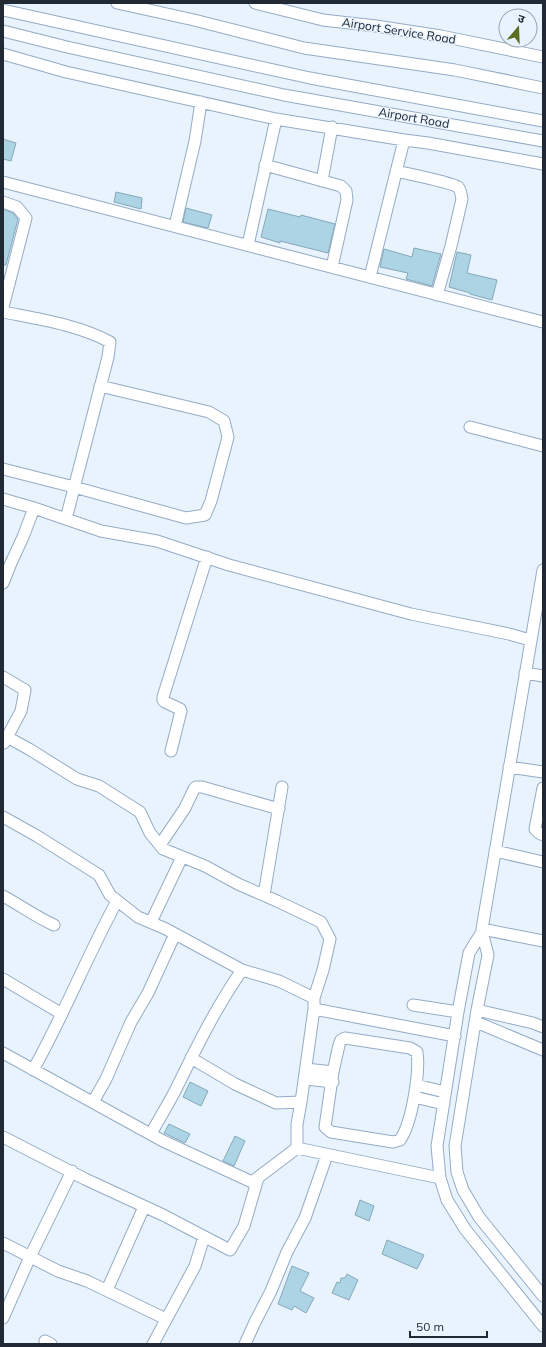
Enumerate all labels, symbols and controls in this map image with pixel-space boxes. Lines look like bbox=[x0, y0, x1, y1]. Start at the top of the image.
north arrow bbox=[498, 8, 538, 48]
text: उ bbox=[516, 11, 527, 26]
street label: Airport Service Road bbox=[341, 14, 457, 47]
street label: Airport Road bbox=[378, 104, 451, 131]
scale bar bbox=[410, 1313, 487, 1339]
text: 50 m bbox=[416, 1319, 444, 1334]

